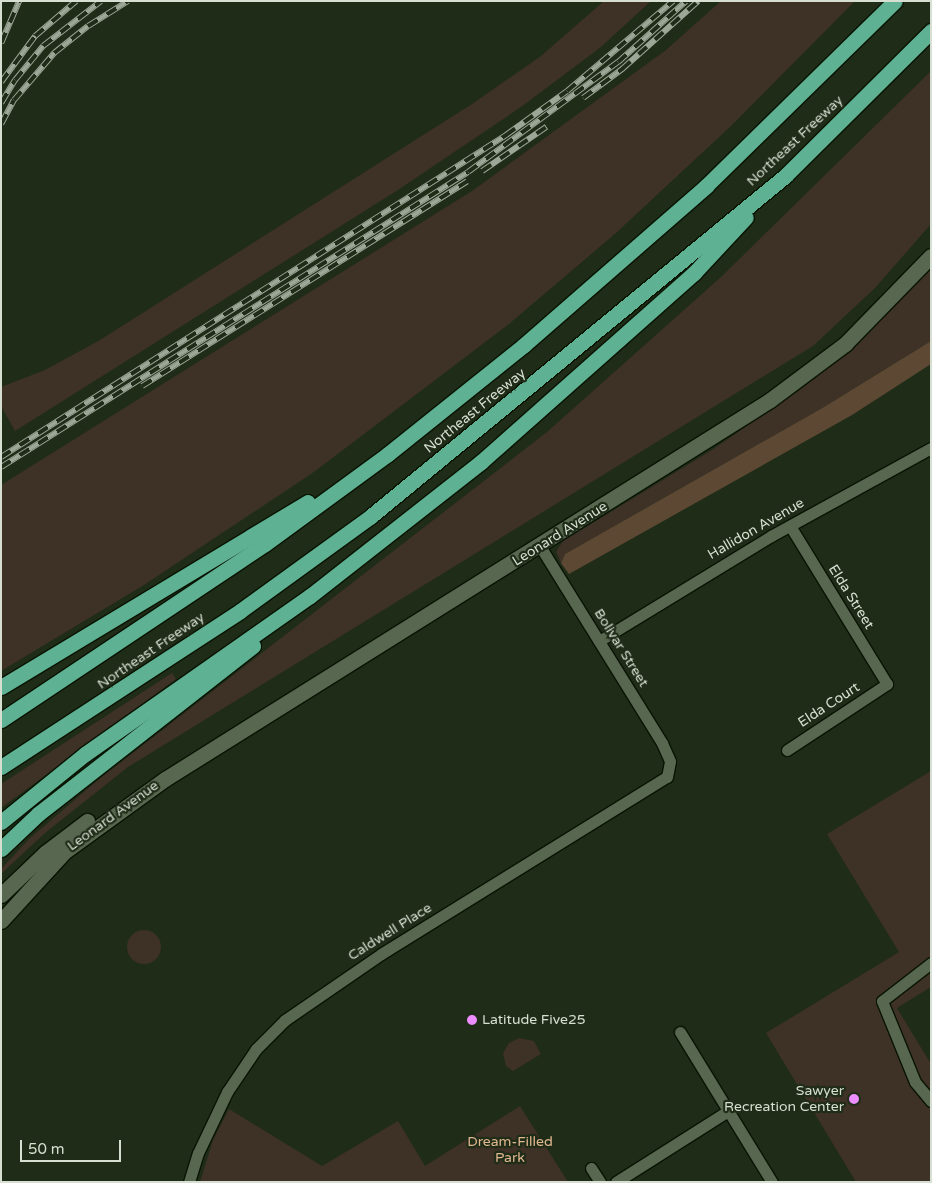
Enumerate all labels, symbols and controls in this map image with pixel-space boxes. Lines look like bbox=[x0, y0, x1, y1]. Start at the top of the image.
street label: Northeast Freeway bbox=[743, 92, 847, 190]
street label: Northeast Freeway bbox=[421, 365, 529, 457]
street label: Hallidon Avenue bbox=[705, 495, 807, 563]
street label: Leonard Avenue bbox=[509, 498, 611, 570]
street label: Elda Street bbox=[825, 562, 877, 632]
street label: Bolivar Street bbox=[590, 606, 652, 690]
street label: Northeast Freeway bbox=[94, 609, 208, 693]
street label: Elda Court bbox=[795, 679, 863, 731]
street label: Leonard Avenue bbox=[64, 777, 162, 855]
street label: Caldwell Place bbox=[345, 900, 435, 964]
place label: Latitude Five25 bbox=[482, 1012, 586, 1028]
marker: Latitude Five25 bbox=[466, 1014, 478, 1026]
place label: Sawyer Recreation Center bbox=[724, 1083, 844, 1116]
marker: Sawyer Recreation Center bbox=[848, 1093, 860, 1105]
scale bar bbox=[22, 1130, 124, 1162]
park label: Dream-Filled Park bbox=[467, 1134, 553, 1166]
text: 50 m bbox=[28, 1140, 65, 1158]

